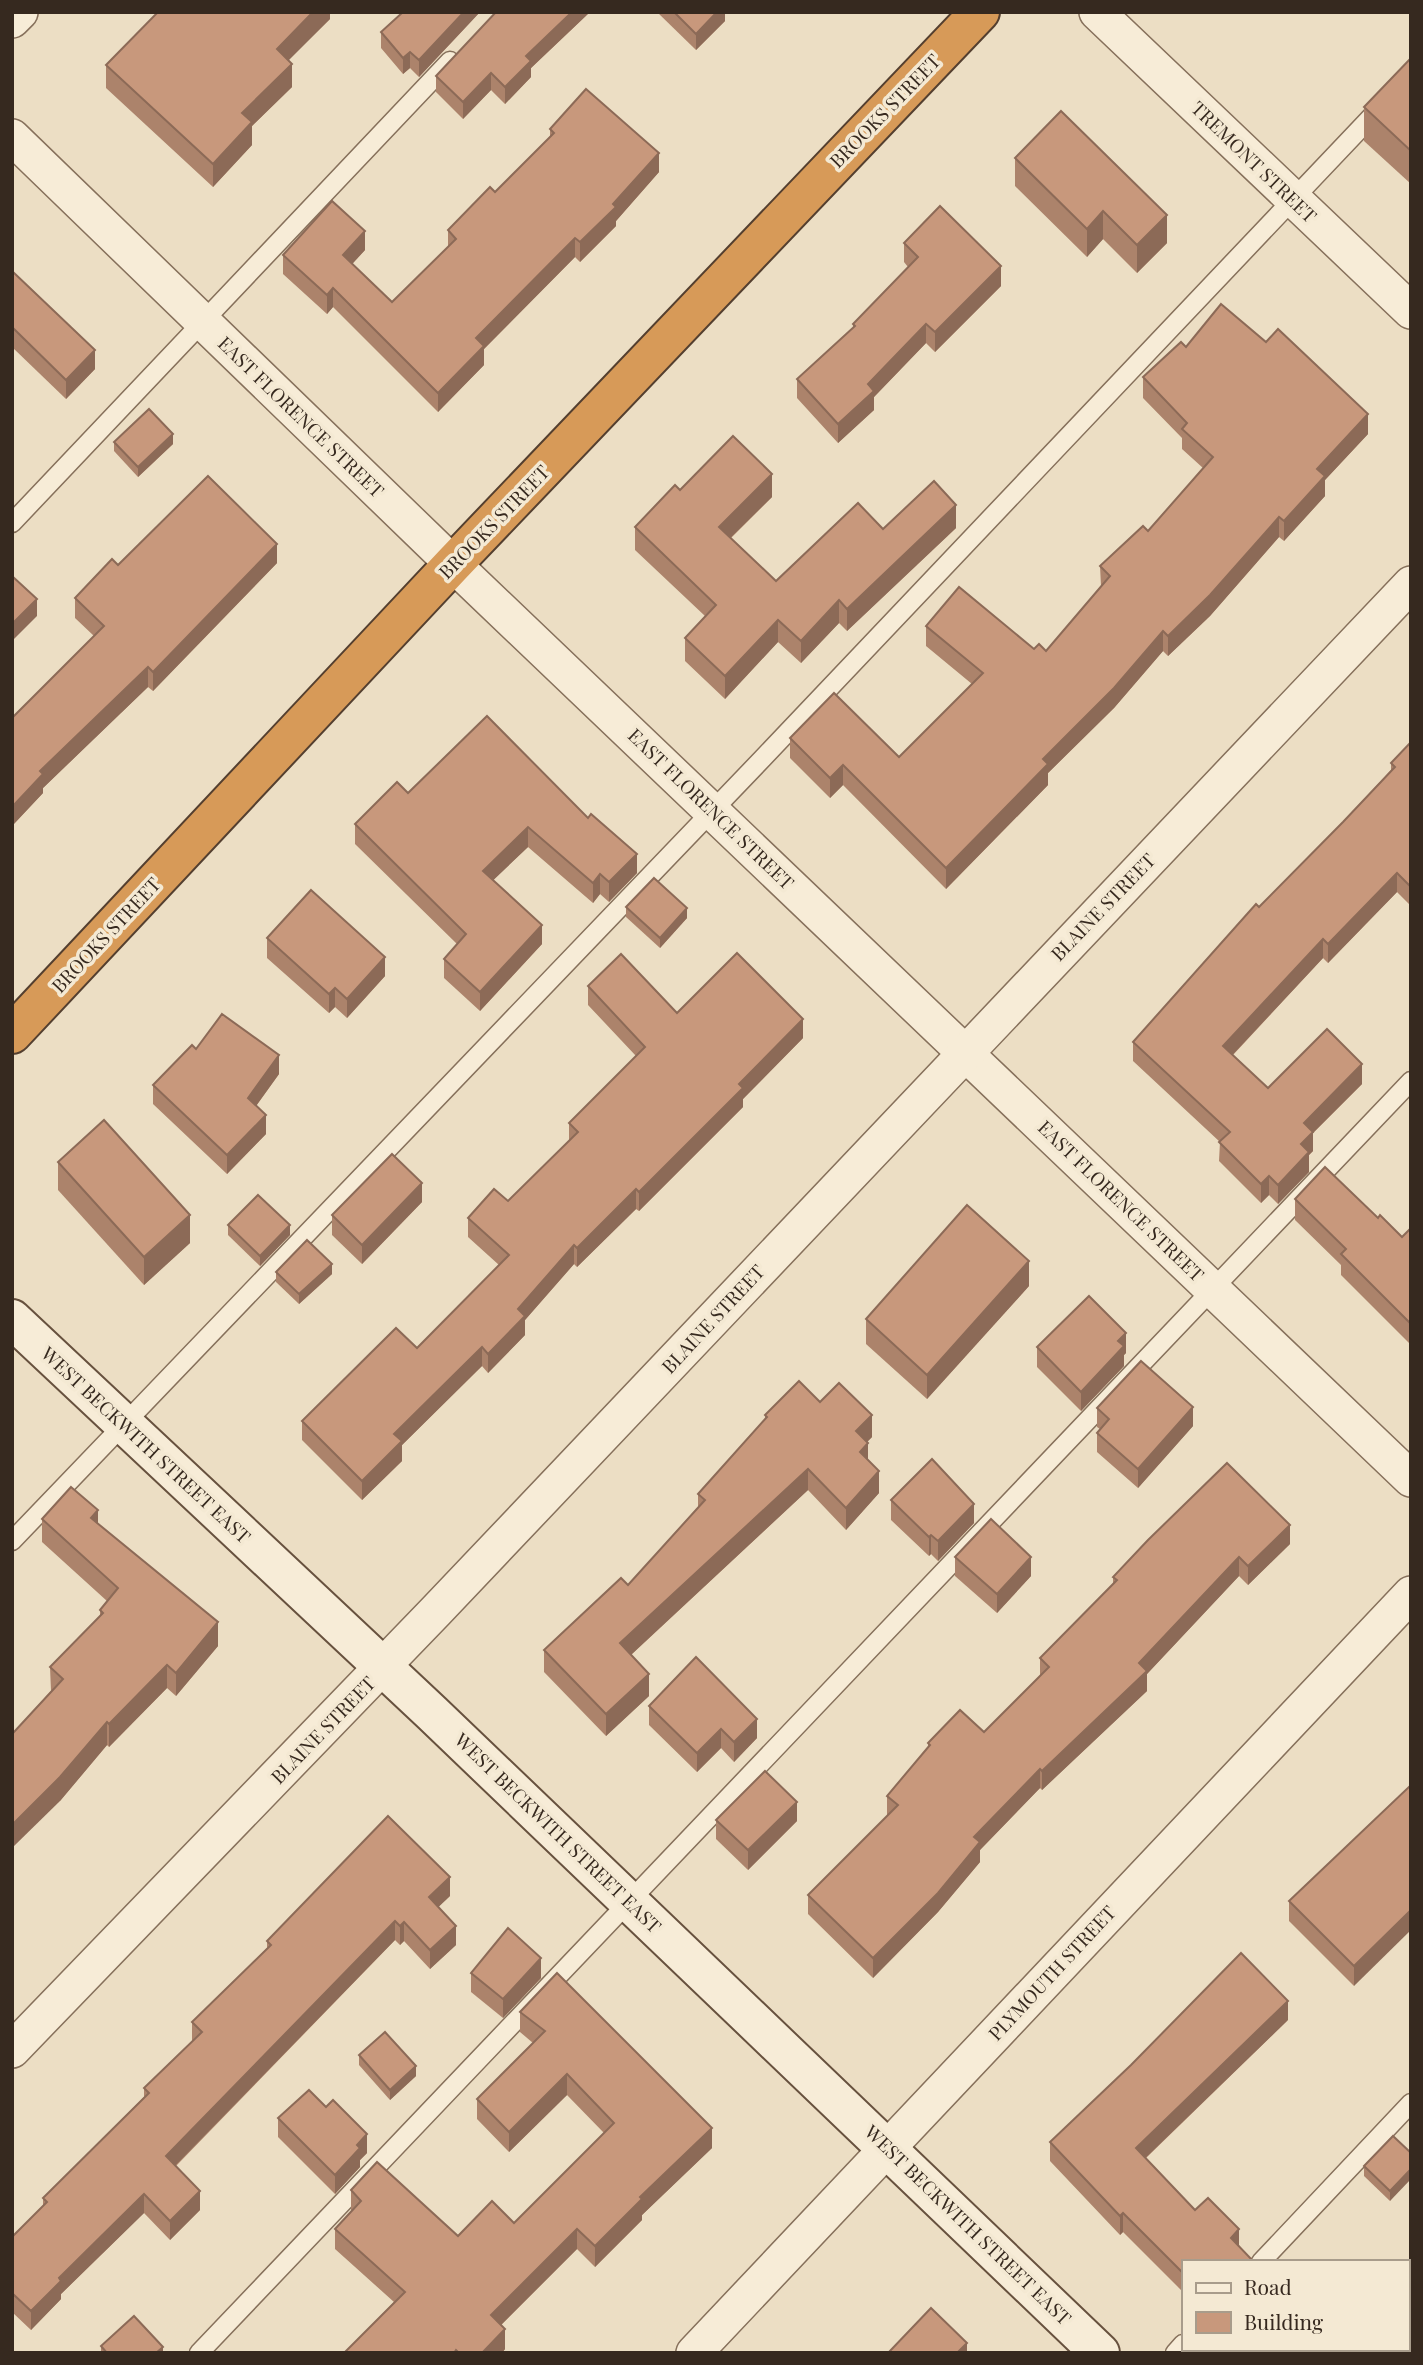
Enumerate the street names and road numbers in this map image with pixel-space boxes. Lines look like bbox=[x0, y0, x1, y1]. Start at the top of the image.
street label: BROOKS STREET bbox=[823, 48, 945, 173]
street label: TREMONT STREET bbox=[1186, 95, 1323, 228]
street label: EAST FLORENCE STREET bbox=[213, 330, 391, 503]
street label: BROOKS STREET bbox=[432, 459, 554, 584]
street label: EAST FLORENCE STREET bbox=[623, 722, 801, 895]
street label: BLAINE STREET bbox=[1044, 847, 1160, 966]
street label: BROOKS STREET bbox=[45, 871, 166, 998]
street label: EAST FLORENCE STREET bbox=[1033, 1114, 1211, 1287]
street label: BLAINE STREET bbox=[655, 1258, 770, 1378]
street label: WEST BECKWITH STREET EAST bbox=[36, 1339, 257, 1549]
street label: BLAINE STREET bbox=[264, 1670, 380, 1789]
street label: WEST BECKWITH STREET EAST bbox=[449, 1726, 668, 1938]
street label: PLYMOUTH STREET bbox=[982, 1899, 1121, 2045]
street label: WEST BECKWITH STREET EAST bbox=[859, 2118, 1078, 2330]

